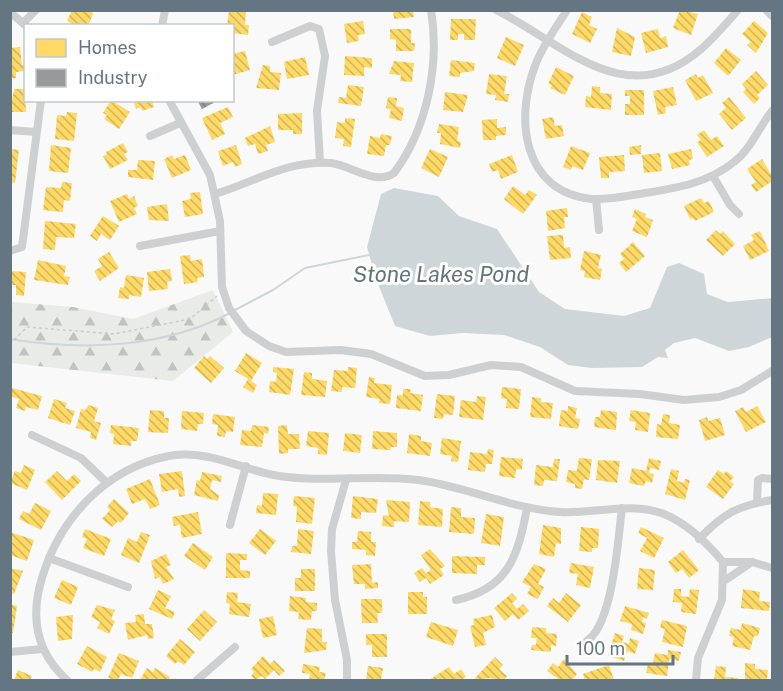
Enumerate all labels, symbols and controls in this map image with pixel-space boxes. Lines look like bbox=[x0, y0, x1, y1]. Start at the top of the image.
legend bbox=[24, 24, 234, 102]
text: Homes bbox=[78, 37, 137, 58]
text: Industry bbox=[78, 67, 148, 88]
water label: Stone Lakes Pond bbox=[353, 261, 530, 287]
scale bar bbox=[567, 628, 674, 666]
text: 100 m bbox=[576, 638, 625, 659]

